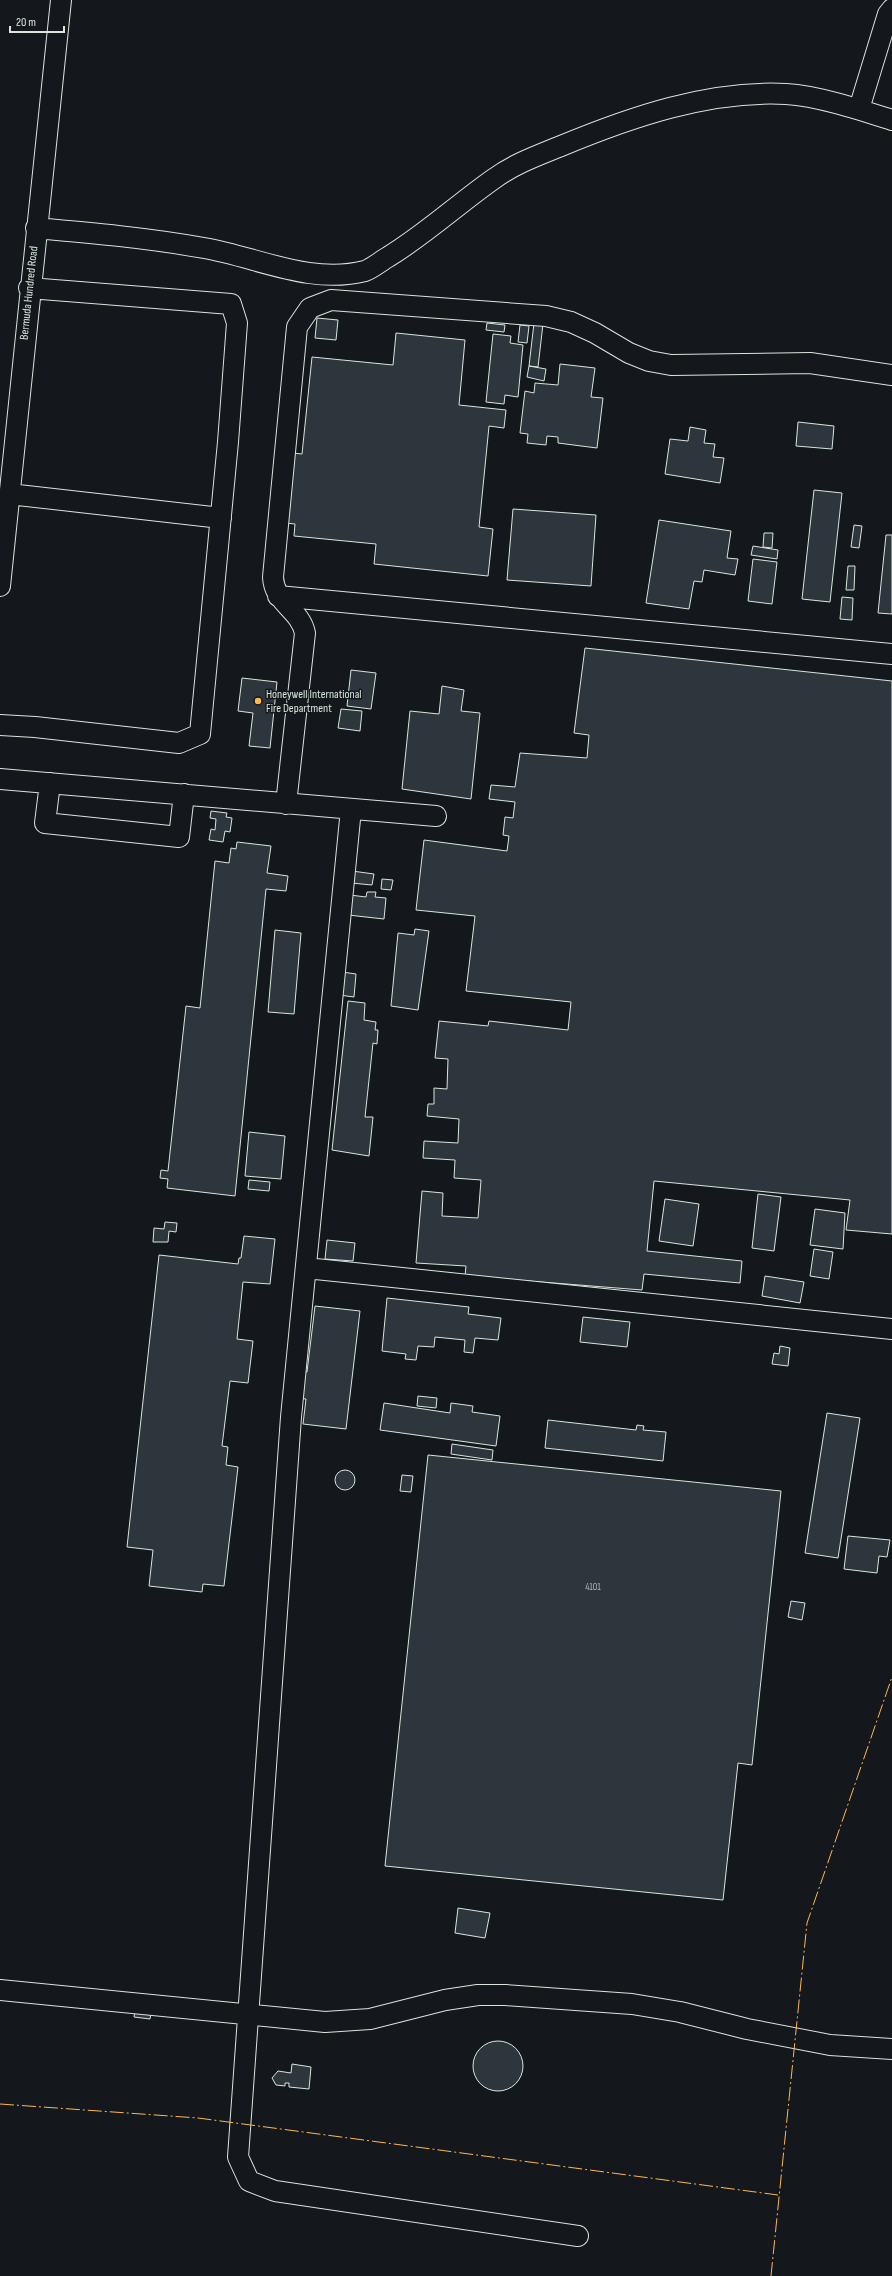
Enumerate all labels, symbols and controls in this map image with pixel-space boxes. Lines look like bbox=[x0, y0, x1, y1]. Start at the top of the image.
scale bar bbox=[10, 8, 64, 34]
text: 20 m bbox=[16, 15, 36, 30]
street label: Bermuda Hundred Road bbox=[17, 245, 41, 341]
place label: Honeywell International Fire Department bbox=[266, 687, 362, 716]
marker: Honeywell International Fire Department bbox=[253, 696, 263, 706]
house number: 4101 bbox=[585, 1581, 601, 1593]

